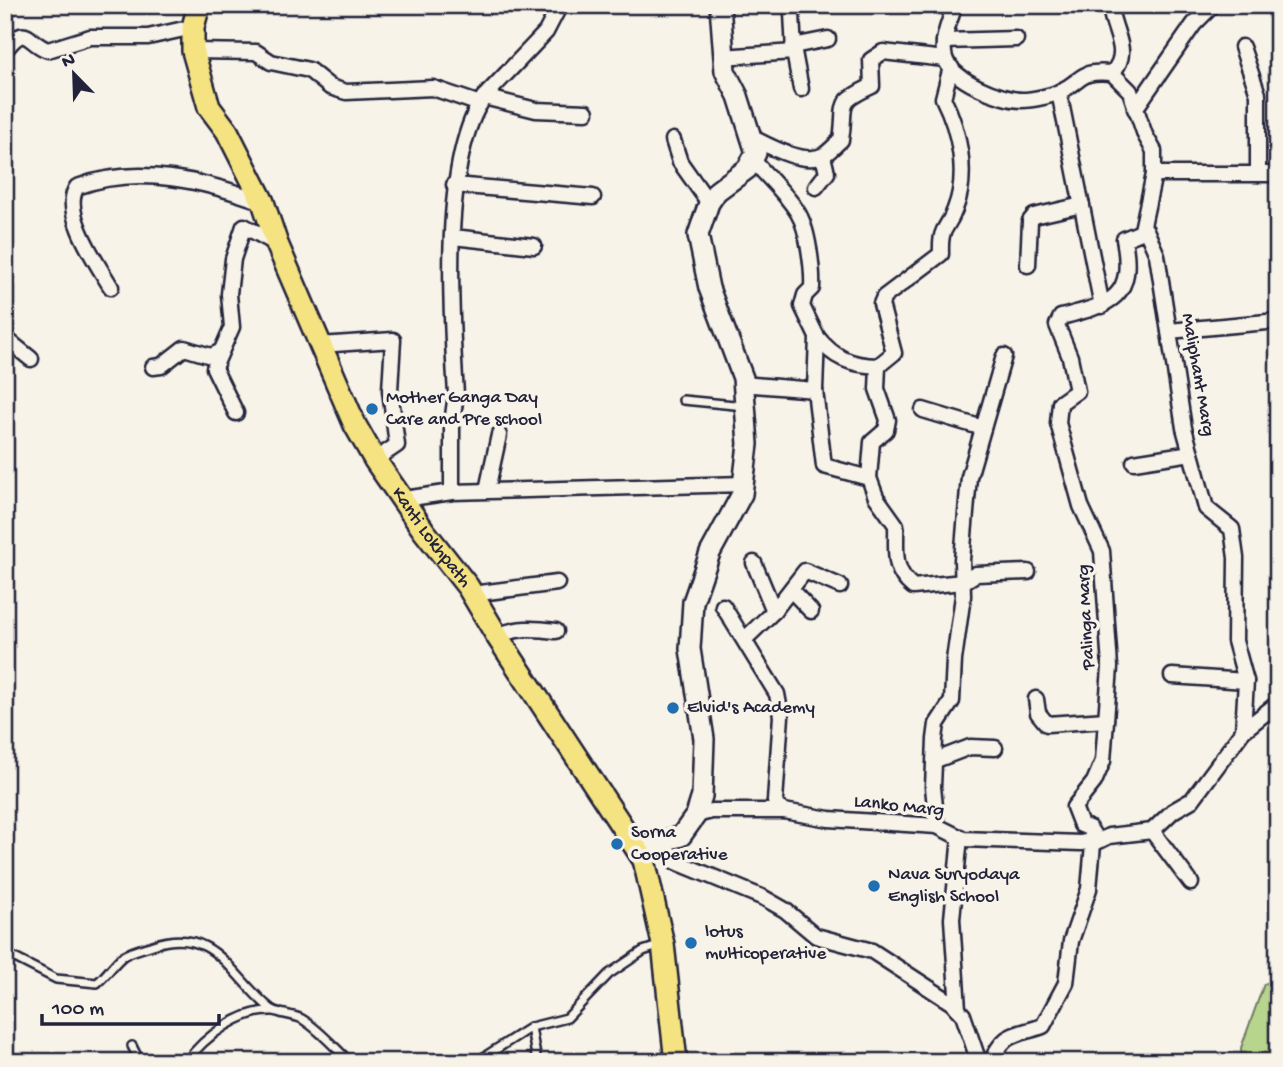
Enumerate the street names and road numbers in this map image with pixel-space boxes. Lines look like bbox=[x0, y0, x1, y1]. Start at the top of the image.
street label: Maliphant Marg bbox=[1175, 312, 1219, 439]
street label: Kanti Lokhpath bbox=[386, 483, 476, 593]
street label: Palinga Marg bbox=[1073, 564, 1101, 671]
street label: Lanko Marg bbox=[853, 791, 945, 823]

